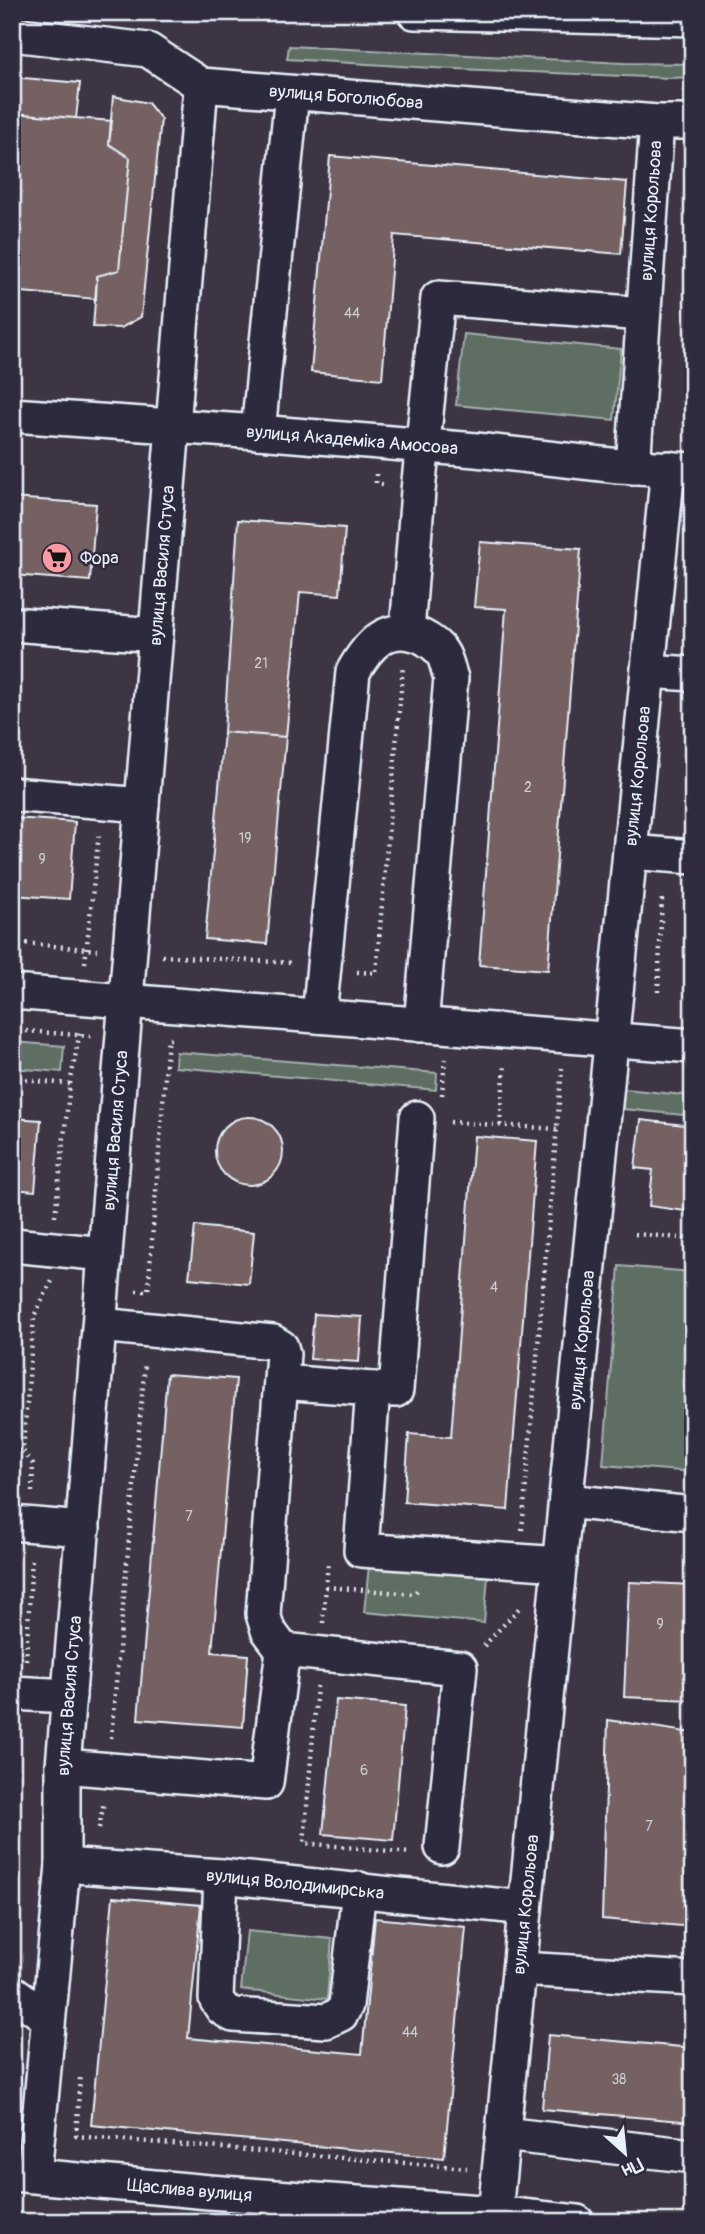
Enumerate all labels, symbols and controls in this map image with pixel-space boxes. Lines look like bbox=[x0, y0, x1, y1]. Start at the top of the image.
street label: вулиця Боголюбова bbox=[268, 79, 424, 114]
street label: вулиця Корольова bbox=[634, 140, 667, 282]
house number: 44 bbox=[344, 305, 360, 322]
street label: вулиця Академіка Амосова bbox=[245, 420, 459, 460]
street label: вулиця Василя Стуса bbox=[144, 484, 180, 646]
supermarket icon: Фора bbox=[40, 541, 74, 575]
place label: Фора bbox=[80, 547, 119, 570]
house number: 21 bbox=[254, 655, 268, 672]
street label: вулиця Корольова bbox=[619, 705, 656, 847]
house number: 2 bbox=[524, 779, 532, 796]
house number: 19 bbox=[239, 830, 251, 847]
house number: 9 bbox=[38, 851, 46, 868]
street label: вулиця Василя Стуса bbox=[97, 1049, 133, 1211]
street label: вулиця Корольова bbox=[563, 1269, 600, 1411]
house number: 4 bbox=[490, 1279, 498, 1296]
house number: 7 bbox=[185, 1508, 193, 1525]
street label: вулиця Василя Стуса bbox=[51, 1615, 87, 1776]
house number: 9 bbox=[656, 1616, 664, 1633]
house number: 6 bbox=[360, 1762, 368, 1779]
house number: 7 bbox=[645, 1818, 653, 1835]
street label: вулиця Корольова bbox=[507, 1833, 544, 1976]
street label: вулиця Володимирська bbox=[205, 1863, 385, 1905]
house number: 44 bbox=[402, 2024, 418, 2041]
house number: 38 bbox=[612, 2071, 626, 2088]
north arrow bbox=[590, 2118, 660, 2188]
text: Пн bbox=[618, 2152, 647, 2183]
street label: Щаслива вулиця bbox=[125, 2173, 253, 2207]

